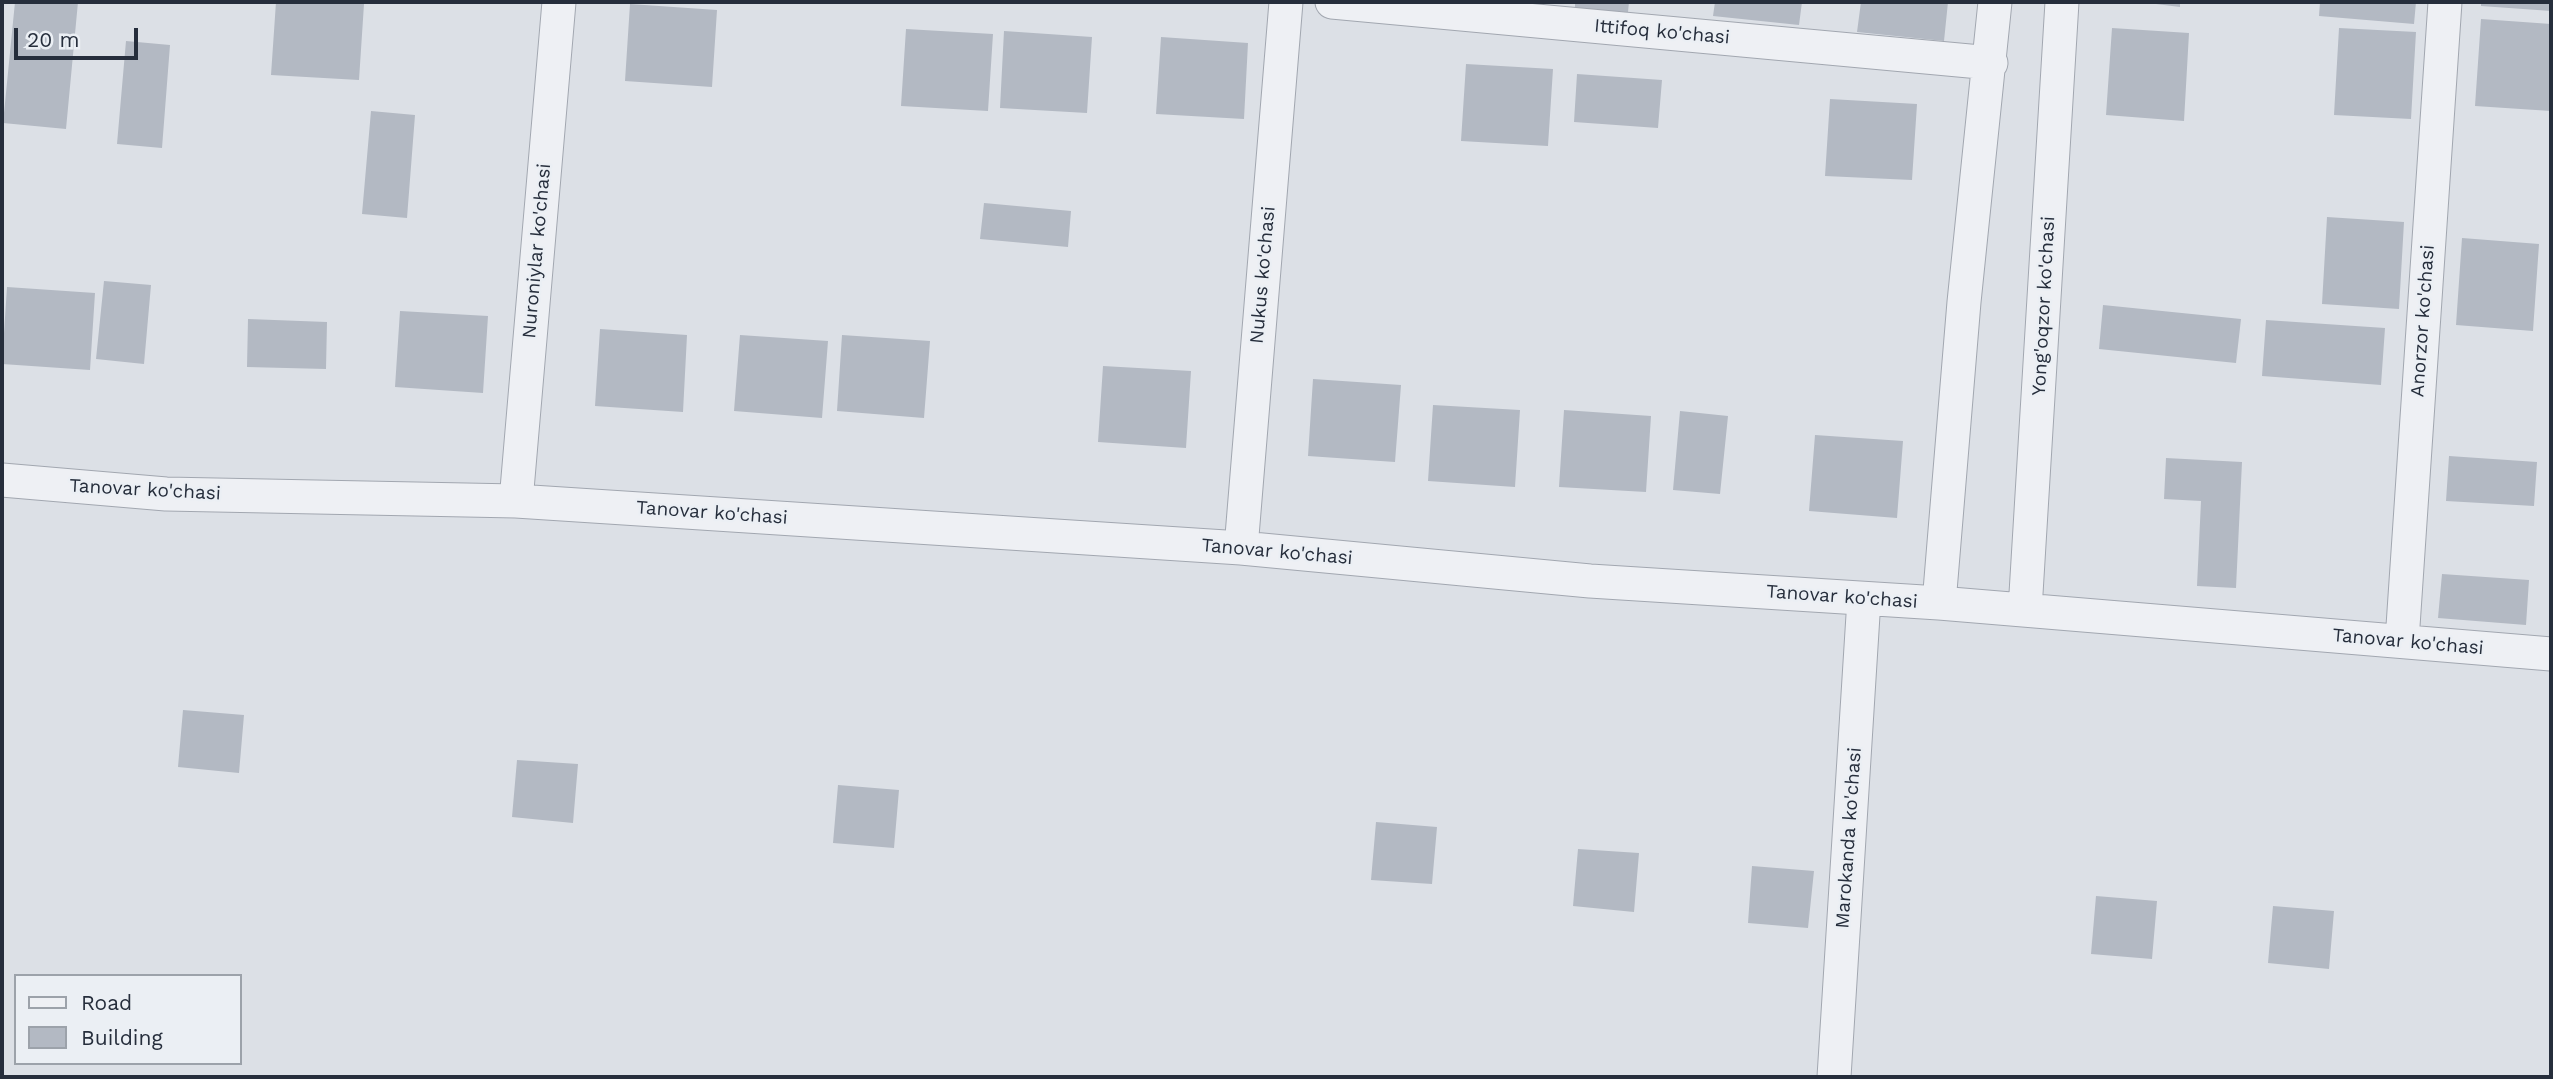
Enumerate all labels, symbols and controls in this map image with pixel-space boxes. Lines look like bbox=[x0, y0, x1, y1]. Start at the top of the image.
scale bar bbox=[18, 14, 142, 58]
street label: Ittifoq ko'chasi bbox=[1593, 15, 1731, 49]
text: 20 m bbox=[27, 27, 79, 52]
street label: Nuroniylar ko'chasi bbox=[518, 163, 556, 339]
street label: Nukus ko'chasi bbox=[1246, 205, 1280, 345]
street label: Yong'oqzor ko'chasi bbox=[2028, 216, 2060, 396]
street label: Anorzor ko'chasi bbox=[2406, 244, 2440, 398]
street label: Tanovar ko'chasi bbox=[69, 475, 221, 505]
street label: Tanovar ko'chasi bbox=[635, 496, 789, 530]
street label: Tanovar ko'chasi bbox=[1200, 534, 1354, 570]
street label: Tanovar ko'chasi bbox=[1765, 580, 1919, 614]
street label: Tanovar ko'chasi bbox=[2331, 624, 2485, 660]
street label: Marokanda ko'chasi bbox=[1831, 747, 1867, 929]
legend bbox=[14, 974, 242, 1065]
text: Road bbox=[81, 990, 132, 1015]
text: Building bbox=[81, 1025, 163, 1050]

